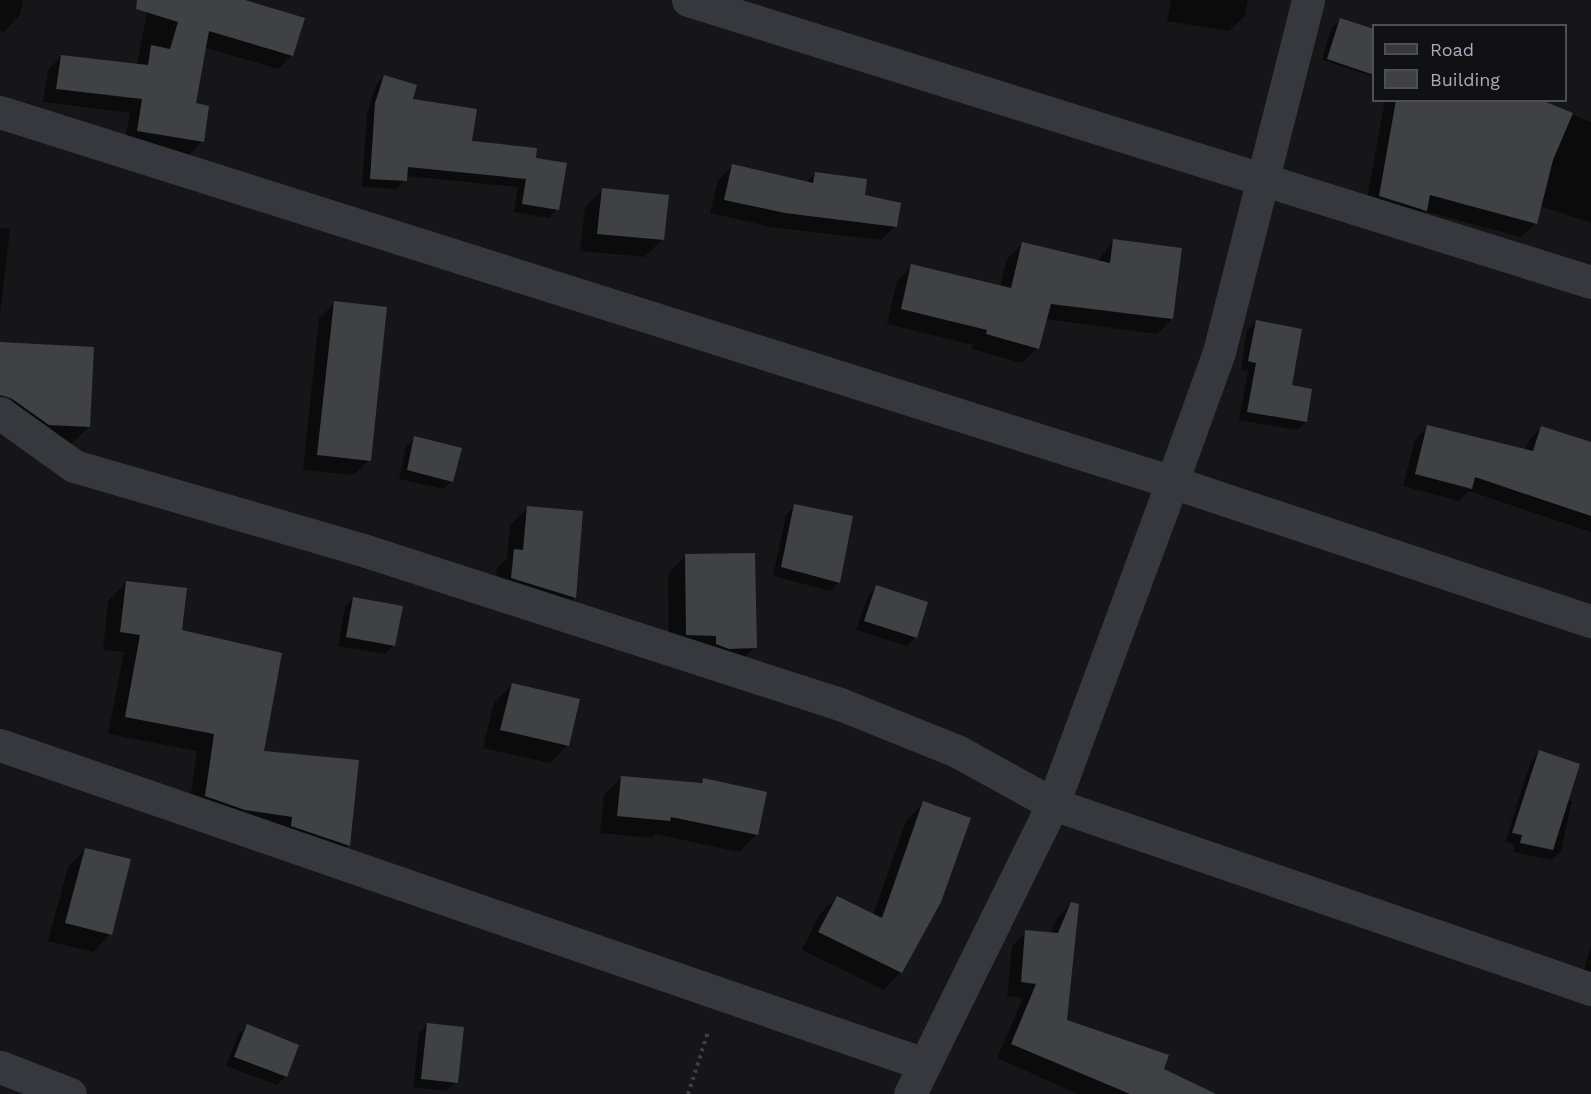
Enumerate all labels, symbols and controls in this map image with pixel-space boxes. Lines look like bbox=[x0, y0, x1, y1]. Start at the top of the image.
legend bbox=[1372, 24, 1567, 102]
text: Road bbox=[1430, 39, 1474, 60]
text: Building bbox=[1430, 69, 1500, 90]

